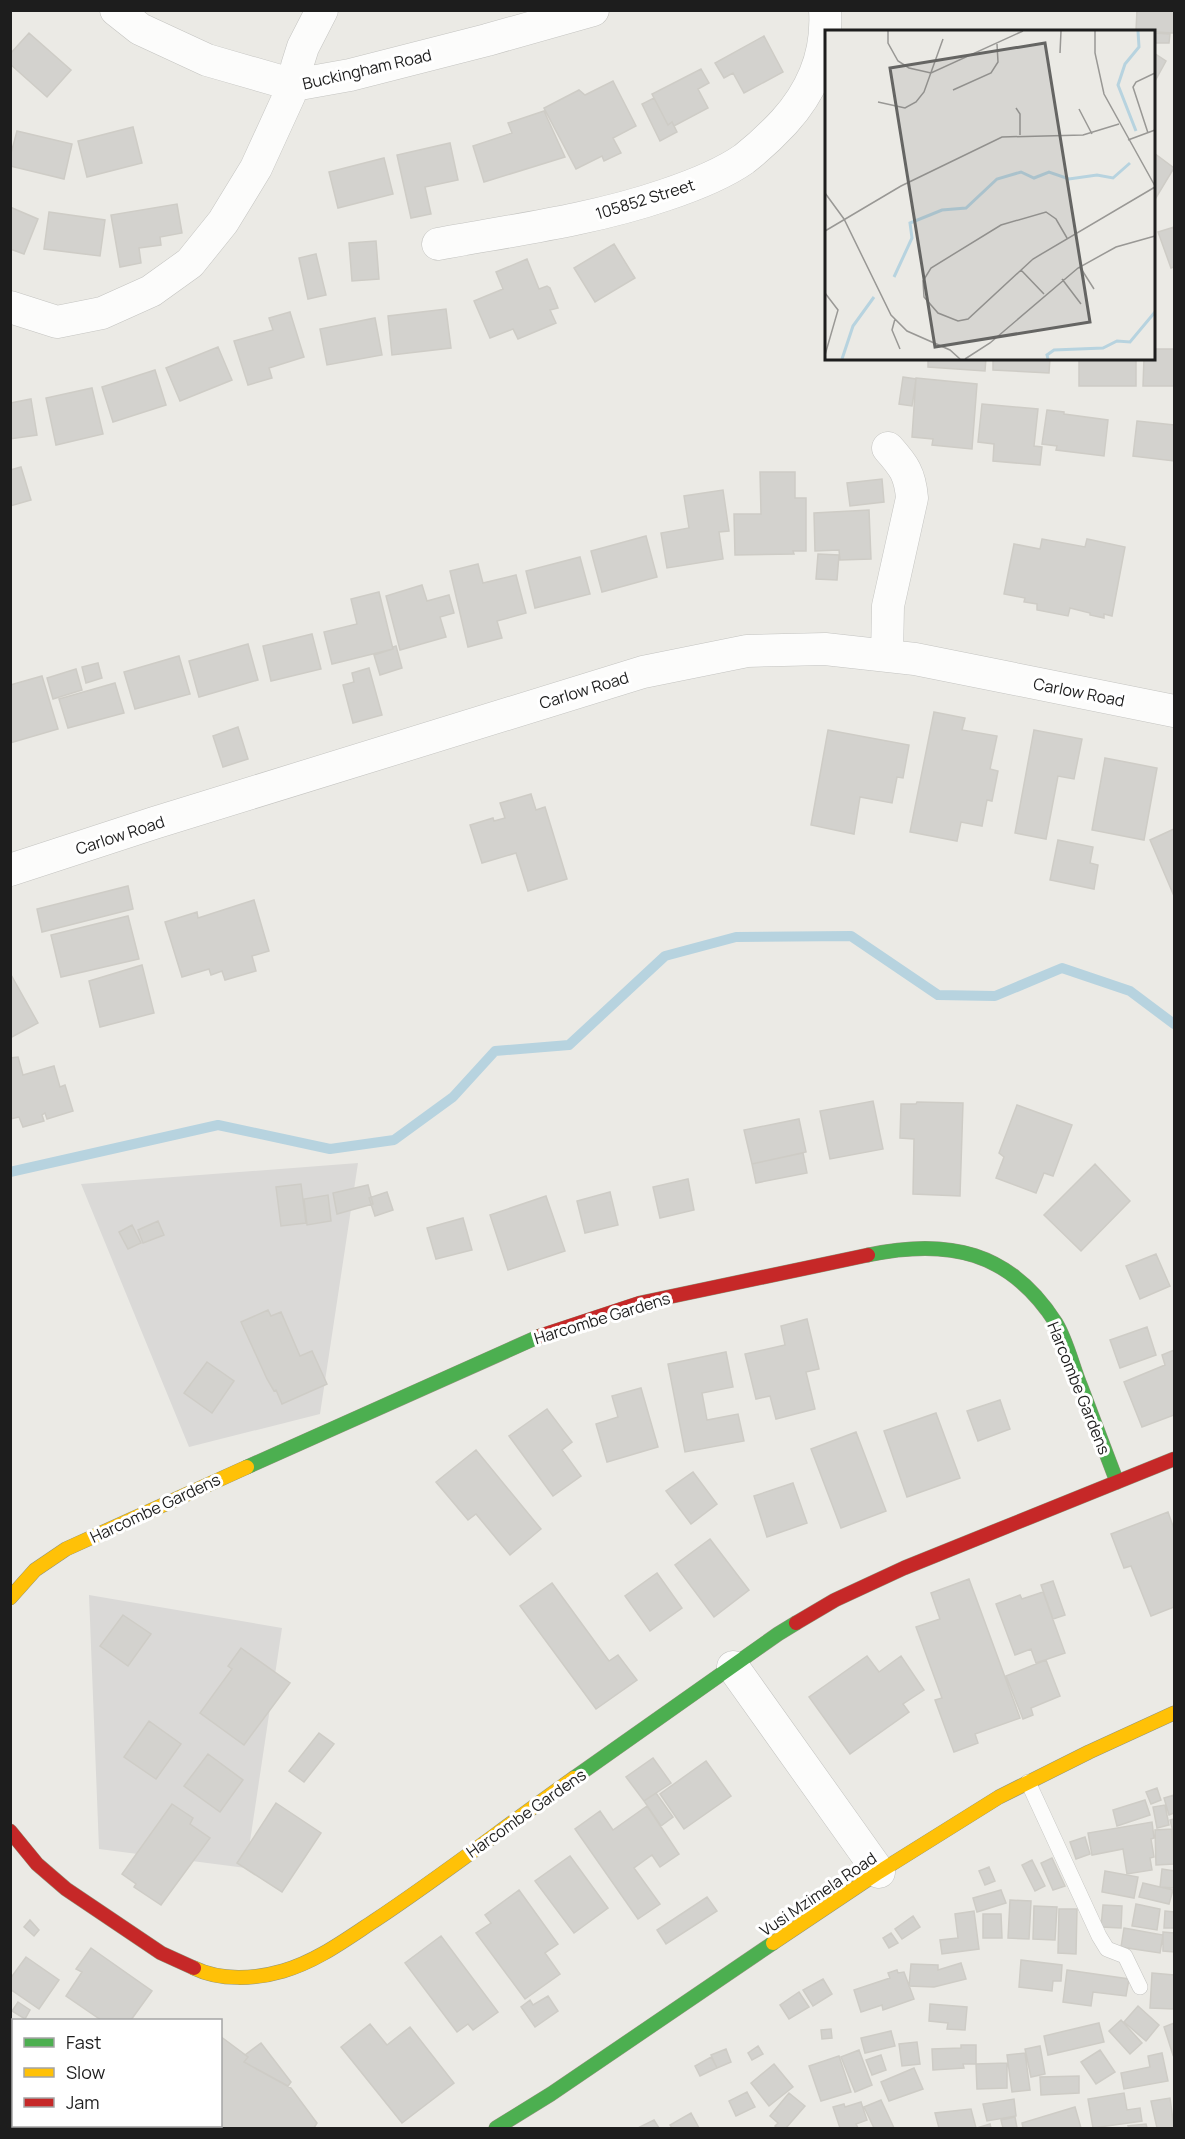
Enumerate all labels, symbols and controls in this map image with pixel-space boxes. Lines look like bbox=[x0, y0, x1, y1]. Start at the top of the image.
inset map bbox=[825, 30, 1155, 360]
street label: Buckingham Road bbox=[300, 43, 434, 95]
street label: 105852 Street bbox=[593, 173, 697, 225]
street label: Carlow Road bbox=[537, 666, 631, 714]
street label: Carlow Road bbox=[1032, 672, 1126, 712]
street label: Carlow Road bbox=[73, 810, 167, 860]
street label: Harcombe Gardens bbox=[531, 1287, 673, 1349]
street label: Harcombe Gardens bbox=[1042, 1318, 1116, 1458]
street label: Harcombe Gardens bbox=[86, 1468, 224, 1548]
street label: Harcombe Gardens bbox=[462, 1763, 590, 1863]
street label: Vusi Mzimela Road bbox=[755, 1847, 881, 1941]
legend bbox=[12, 2019, 222, 2127]
text: Fast bbox=[66, 2030, 101, 2054]
text: Slow bbox=[66, 2060, 106, 2084]
text: Jam bbox=[66, 2090, 100, 2114]

